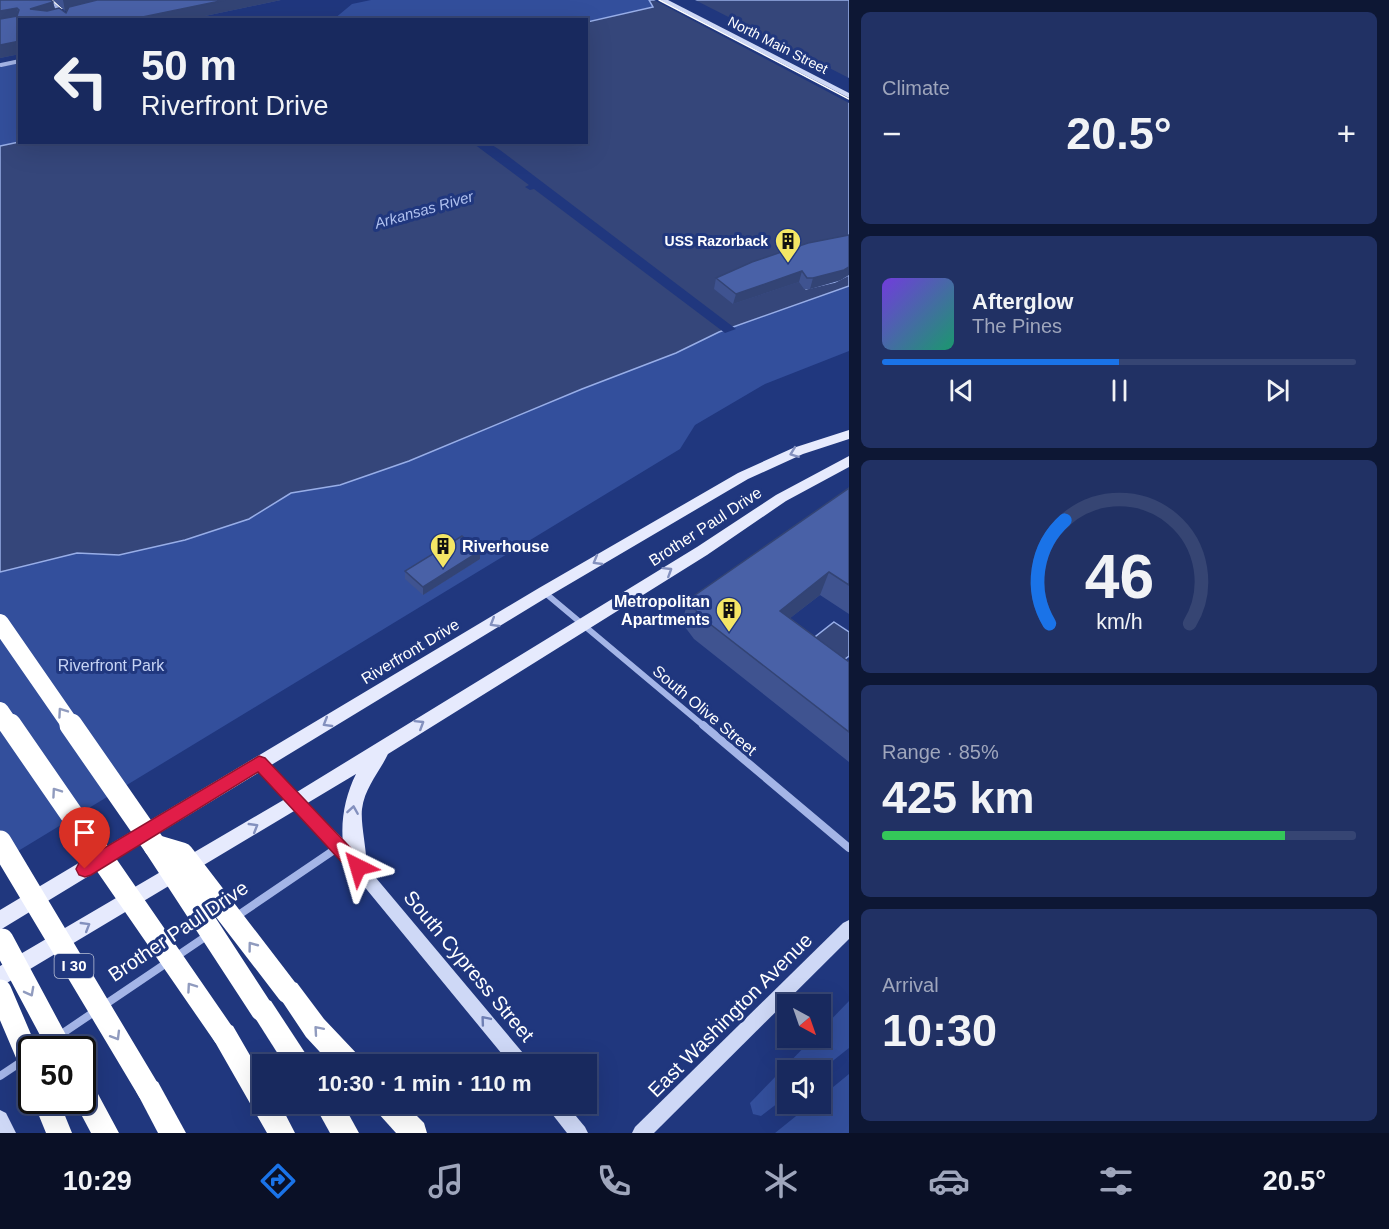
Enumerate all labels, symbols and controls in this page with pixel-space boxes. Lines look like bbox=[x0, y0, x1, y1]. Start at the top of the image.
street label: North Main Street bbox=[725, 13, 831, 77]
icon: left bbox=[42, 42, 120, 120]
text: 50 m bbox=[141, 42, 237, 89]
text: Climate bbox=[882, 77, 950, 99]
text: Riverfront Drive bbox=[141, 91, 329, 121]
text: 20.5° bbox=[1066, 108, 1172, 159]
text: − bbox=[882, 115, 901, 152]
text: + bbox=[1337, 115, 1356, 152]
water label: Arkansas River bbox=[372, 187, 476, 232]
building icon: USS Razorback bbox=[773, 226, 803, 264]
place label: USS Razorback bbox=[665, 233, 768, 249]
text: Afterglow bbox=[972, 289, 1073, 314]
text: The Pines bbox=[972, 315, 1062, 337]
icon: previous bbox=[945, 374, 978, 407]
icon: pause bbox=[1103, 374, 1136, 407]
icon: next bbox=[1261, 374, 1294, 407]
one-way arrow bbox=[789, 446, 800, 458]
street label: Brother Paul Drive bbox=[646, 484, 765, 569]
building icon: Riverhouse bbox=[428, 531, 458, 569]
place label: Riverhouse bbox=[462, 538, 549, 555]
text: 46 bbox=[1084, 542, 1154, 611]
one-way arrow bbox=[593, 554, 603, 565]
one-way arrow bbox=[662, 567, 672, 579]
place label: Metropolitan Apartments bbox=[614, 593, 710, 628]
building icon: Metropolitan Apartments bbox=[714, 595, 744, 633]
text: km/h bbox=[1096, 610, 1142, 634]
street label: Riverfront Drive bbox=[358, 615, 462, 687]
one-way arrow bbox=[490, 616, 500, 627]
park label: Riverfront Park bbox=[58, 657, 165, 674]
street label: South Olive Street bbox=[649, 662, 760, 759]
one-way arrow bbox=[58, 707, 69, 718]
one-way arrow bbox=[323, 715, 333, 727]
one-way arrow bbox=[414, 720, 424, 732]
text: Range · 85% bbox=[882, 741, 999, 763]
text: 425 km bbox=[882, 772, 1035, 823]
one-way arrow bbox=[52, 788, 63, 799]
one-way arrow bbox=[346, 805, 358, 814]
pin bbox=[59, 807, 110, 869]
icon: arrive bbox=[68, 816, 101, 849]
one-way arrow bbox=[248, 822, 258, 834]
position arrow bbox=[326, 835, 390, 899]
street label: Brother Paul Drive bbox=[104, 876, 252, 986]
street label: South Cypress Street bbox=[399, 886, 539, 1046]
one-way arrow bbox=[80, 922, 90, 933]
street label: East Washington Avenue bbox=[644, 929, 816, 1101]
one-way arrow bbox=[249, 942, 260, 953]
road number: I 30 bbox=[54, 954, 94, 978]
text: Arrival bbox=[882, 974, 939, 996]
one-way arrow bbox=[187, 983, 198, 994]
one-way arrow bbox=[23, 986, 34, 996]
north arrow bbox=[777, 994, 831, 1048]
map controls bbox=[777, 994, 831, 1114]
text: 10:30 bbox=[882, 1005, 997, 1056]
one-way arrow bbox=[481, 1016, 492, 1027]
one-way arrow bbox=[314, 1026, 325, 1037]
one-way arrow bbox=[109, 1030, 121, 1040]
speed limit sign: 50 bbox=[18, 1036, 96, 1114]
button: sound bbox=[777, 1060, 831, 1114]
text: 10:30 · 1 min · 110 m bbox=[318, 1071, 532, 1096]
icon: directions bbox=[257, 1160, 299, 1202]
icon: music bbox=[425, 1160, 467, 1202]
icon: phone bbox=[593, 1160, 635, 1202]
icon: climate bbox=[760, 1160, 802, 1202]
icon: car bbox=[928, 1160, 970, 1202]
icon: filters bbox=[1095, 1160, 1137, 1202]
text: 10:29 bbox=[63, 1166, 132, 1196]
text: 20.5° bbox=[1263, 1166, 1326, 1196]

